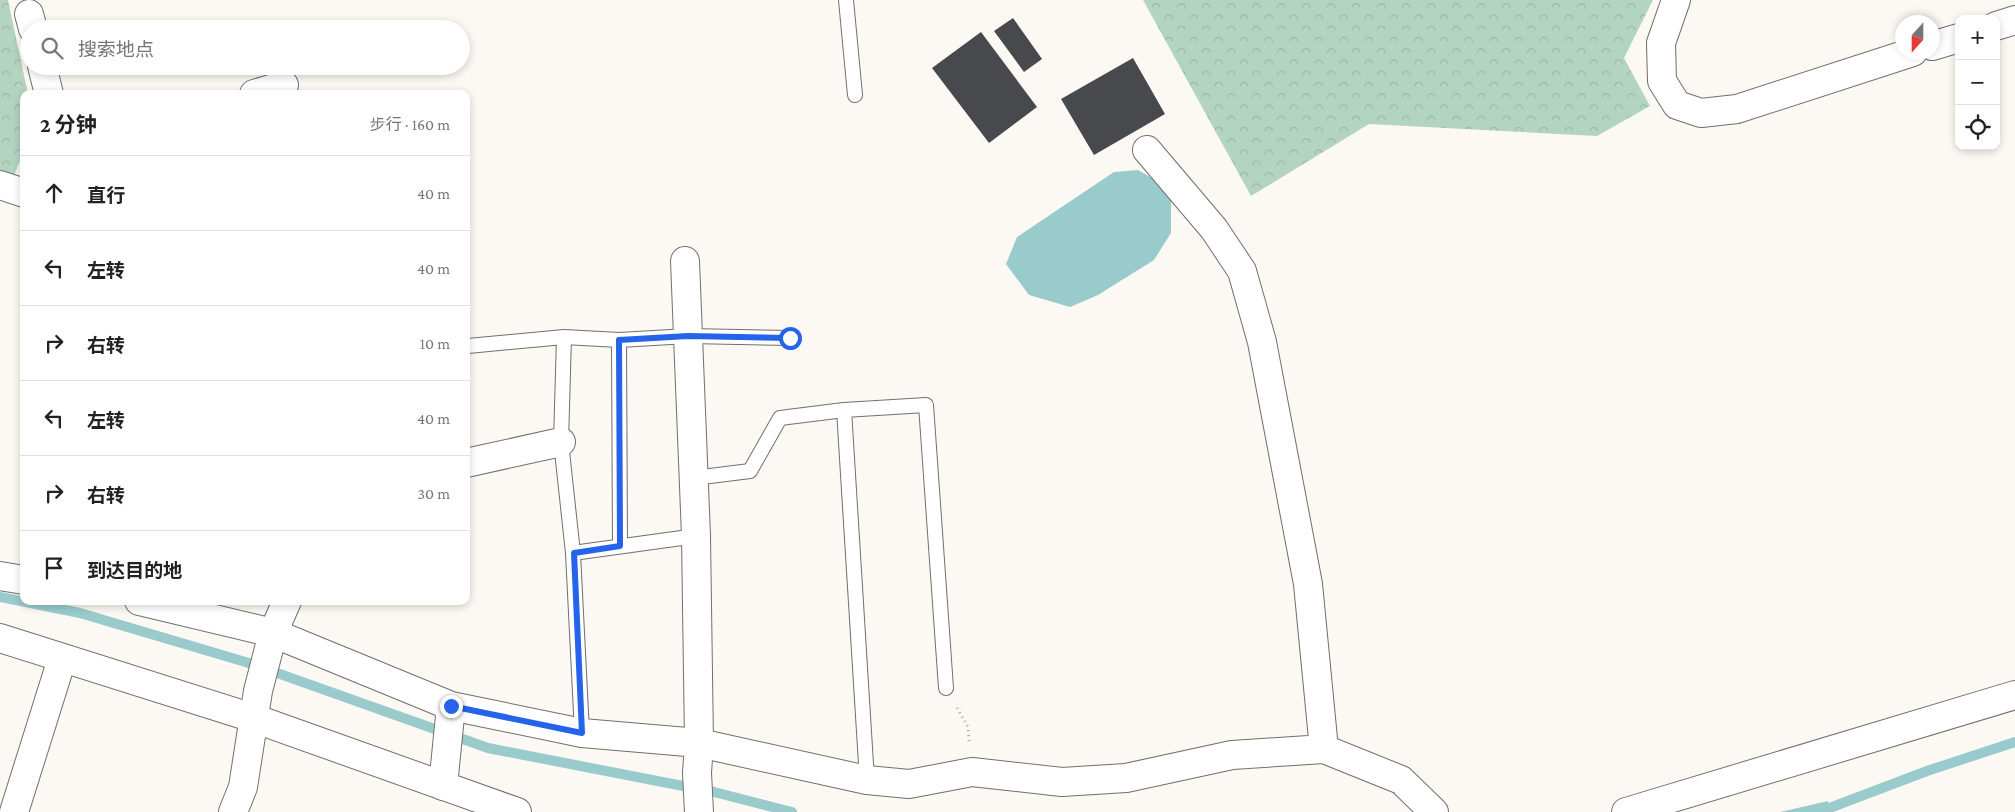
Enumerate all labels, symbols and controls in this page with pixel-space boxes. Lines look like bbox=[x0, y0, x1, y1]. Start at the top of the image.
north arrow bbox=[1895, 15, 1940, 60]
map controls bbox=[1955, 15, 2000, 150]
button: + bbox=[1955, 15, 2000, 60]
search box bbox=[20, 20, 470, 75]
icon: search bbox=[38, 34, 66, 62]
text: 搜索地点 bbox=[78, 39, 154, 60]
button: − bbox=[1955, 60, 2000, 105]
button: locate bbox=[1955, 105, 2000, 150]
text: 2 分钟 bbox=[40, 113, 97, 137]
text: 步行 · 160 m bbox=[370, 116, 450, 133]
icon: ahead bbox=[40, 179, 68, 207]
text: 直行 bbox=[87, 185, 125, 206]
text: 40 m bbox=[417, 185, 450, 202]
icon: left bbox=[40, 254, 68, 282]
text: 左转 bbox=[87, 260, 125, 281]
text: 40 m bbox=[417, 260, 450, 277]
route start bbox=[779, 327, 802, 350]
icon: right bbox=[40, 329, 68, 357]
text: 右转 bbox=[87, 335, 125, 356]
text: 10 m bbox=[420, 335, 450, 352]
icon: left bbox=[40, 404, 68, 432]
text: 左转 bbox=[87, 410, 125, 431]
text: 40 m bbox=[417, 410, 450, 427]
icon: right bbox=[40, 479, 68, 507]
text: 右转 bbox=[87, 485, 125, 506]
text: 30 m bbox=[418, 485, 450, 502]
icon: arrive bbox=[40, 554, 68, 582]
text: 到达目的地 bbox=[87, 560, 182, 581]
route end bbox=[440, 695, 463, 718]

